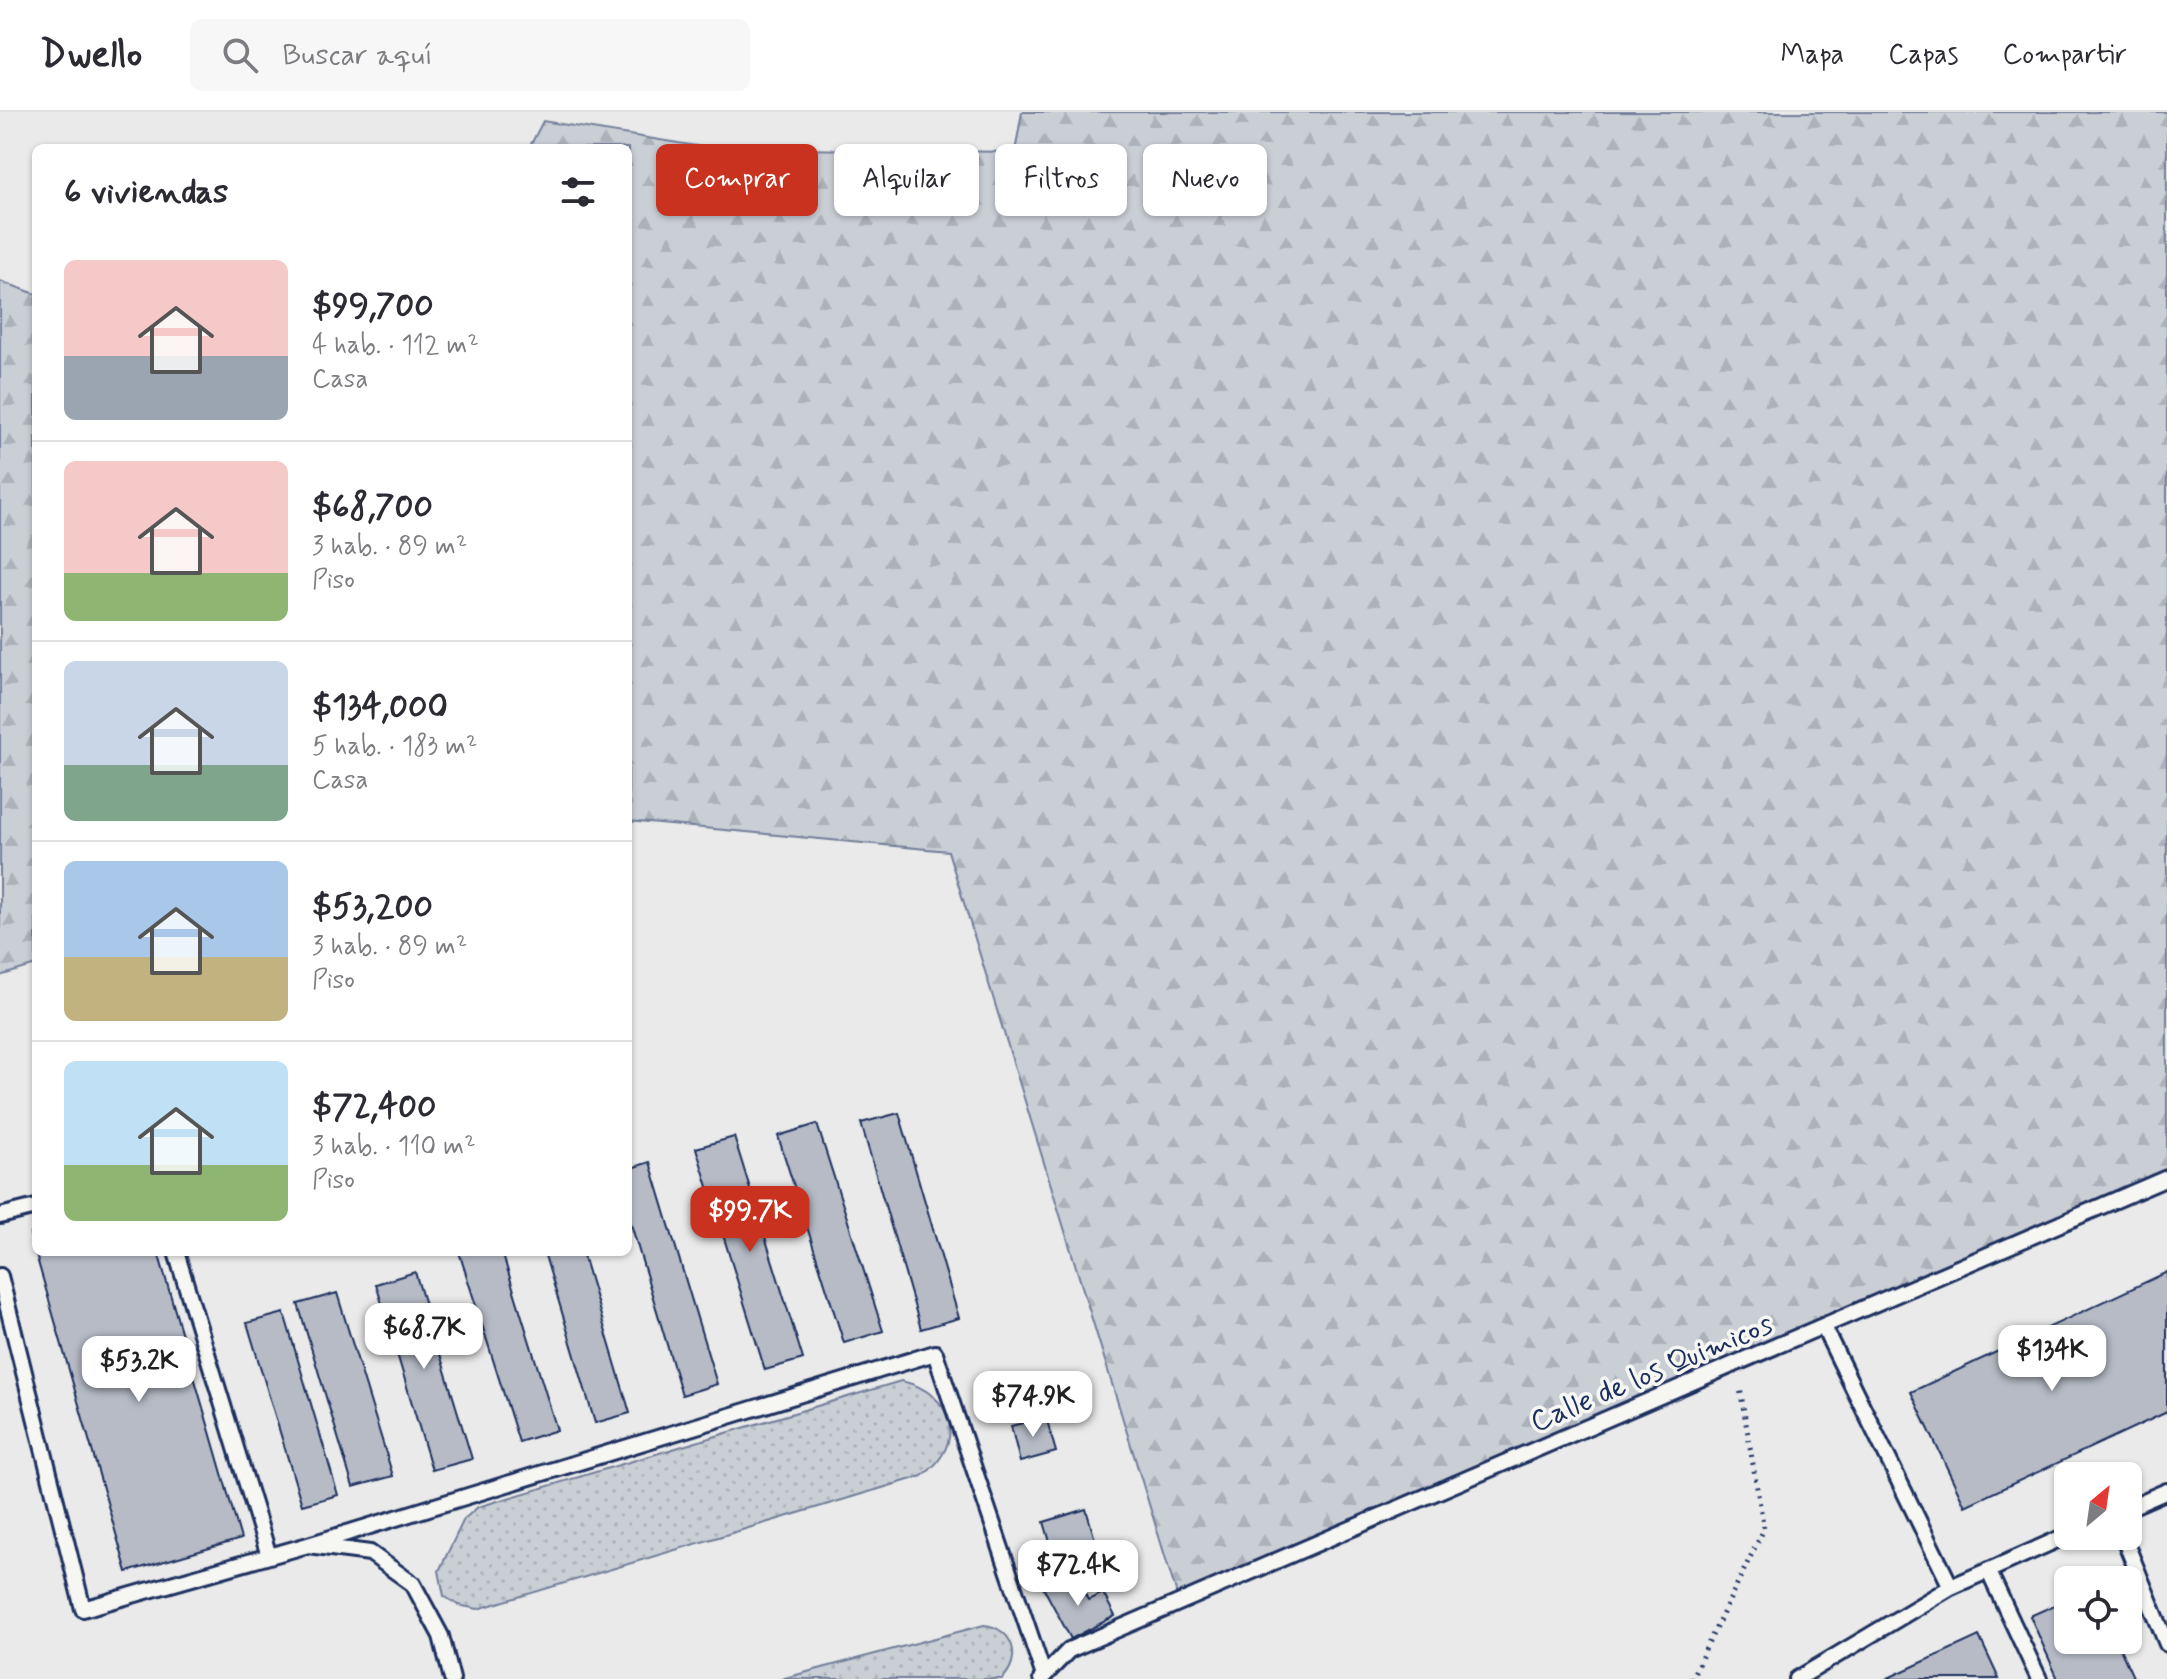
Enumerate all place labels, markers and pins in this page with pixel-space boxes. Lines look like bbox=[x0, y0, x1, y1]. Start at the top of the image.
pin: $99.7K bbox=[685, 1186, 815, 1254]
pin: $68.7K bbox=[359, 1303, 489, 1371]
pin: $134K bbox=[1996, 1325, 2108, 1393]
pin: $53.2K bbox=[74, 1336, 204, 1404]
pin: $74.9K bbox=[968, 1371, 1098, 1439]
pin: $72.4K bbox=[1013, 1540, 1143, 1608]

